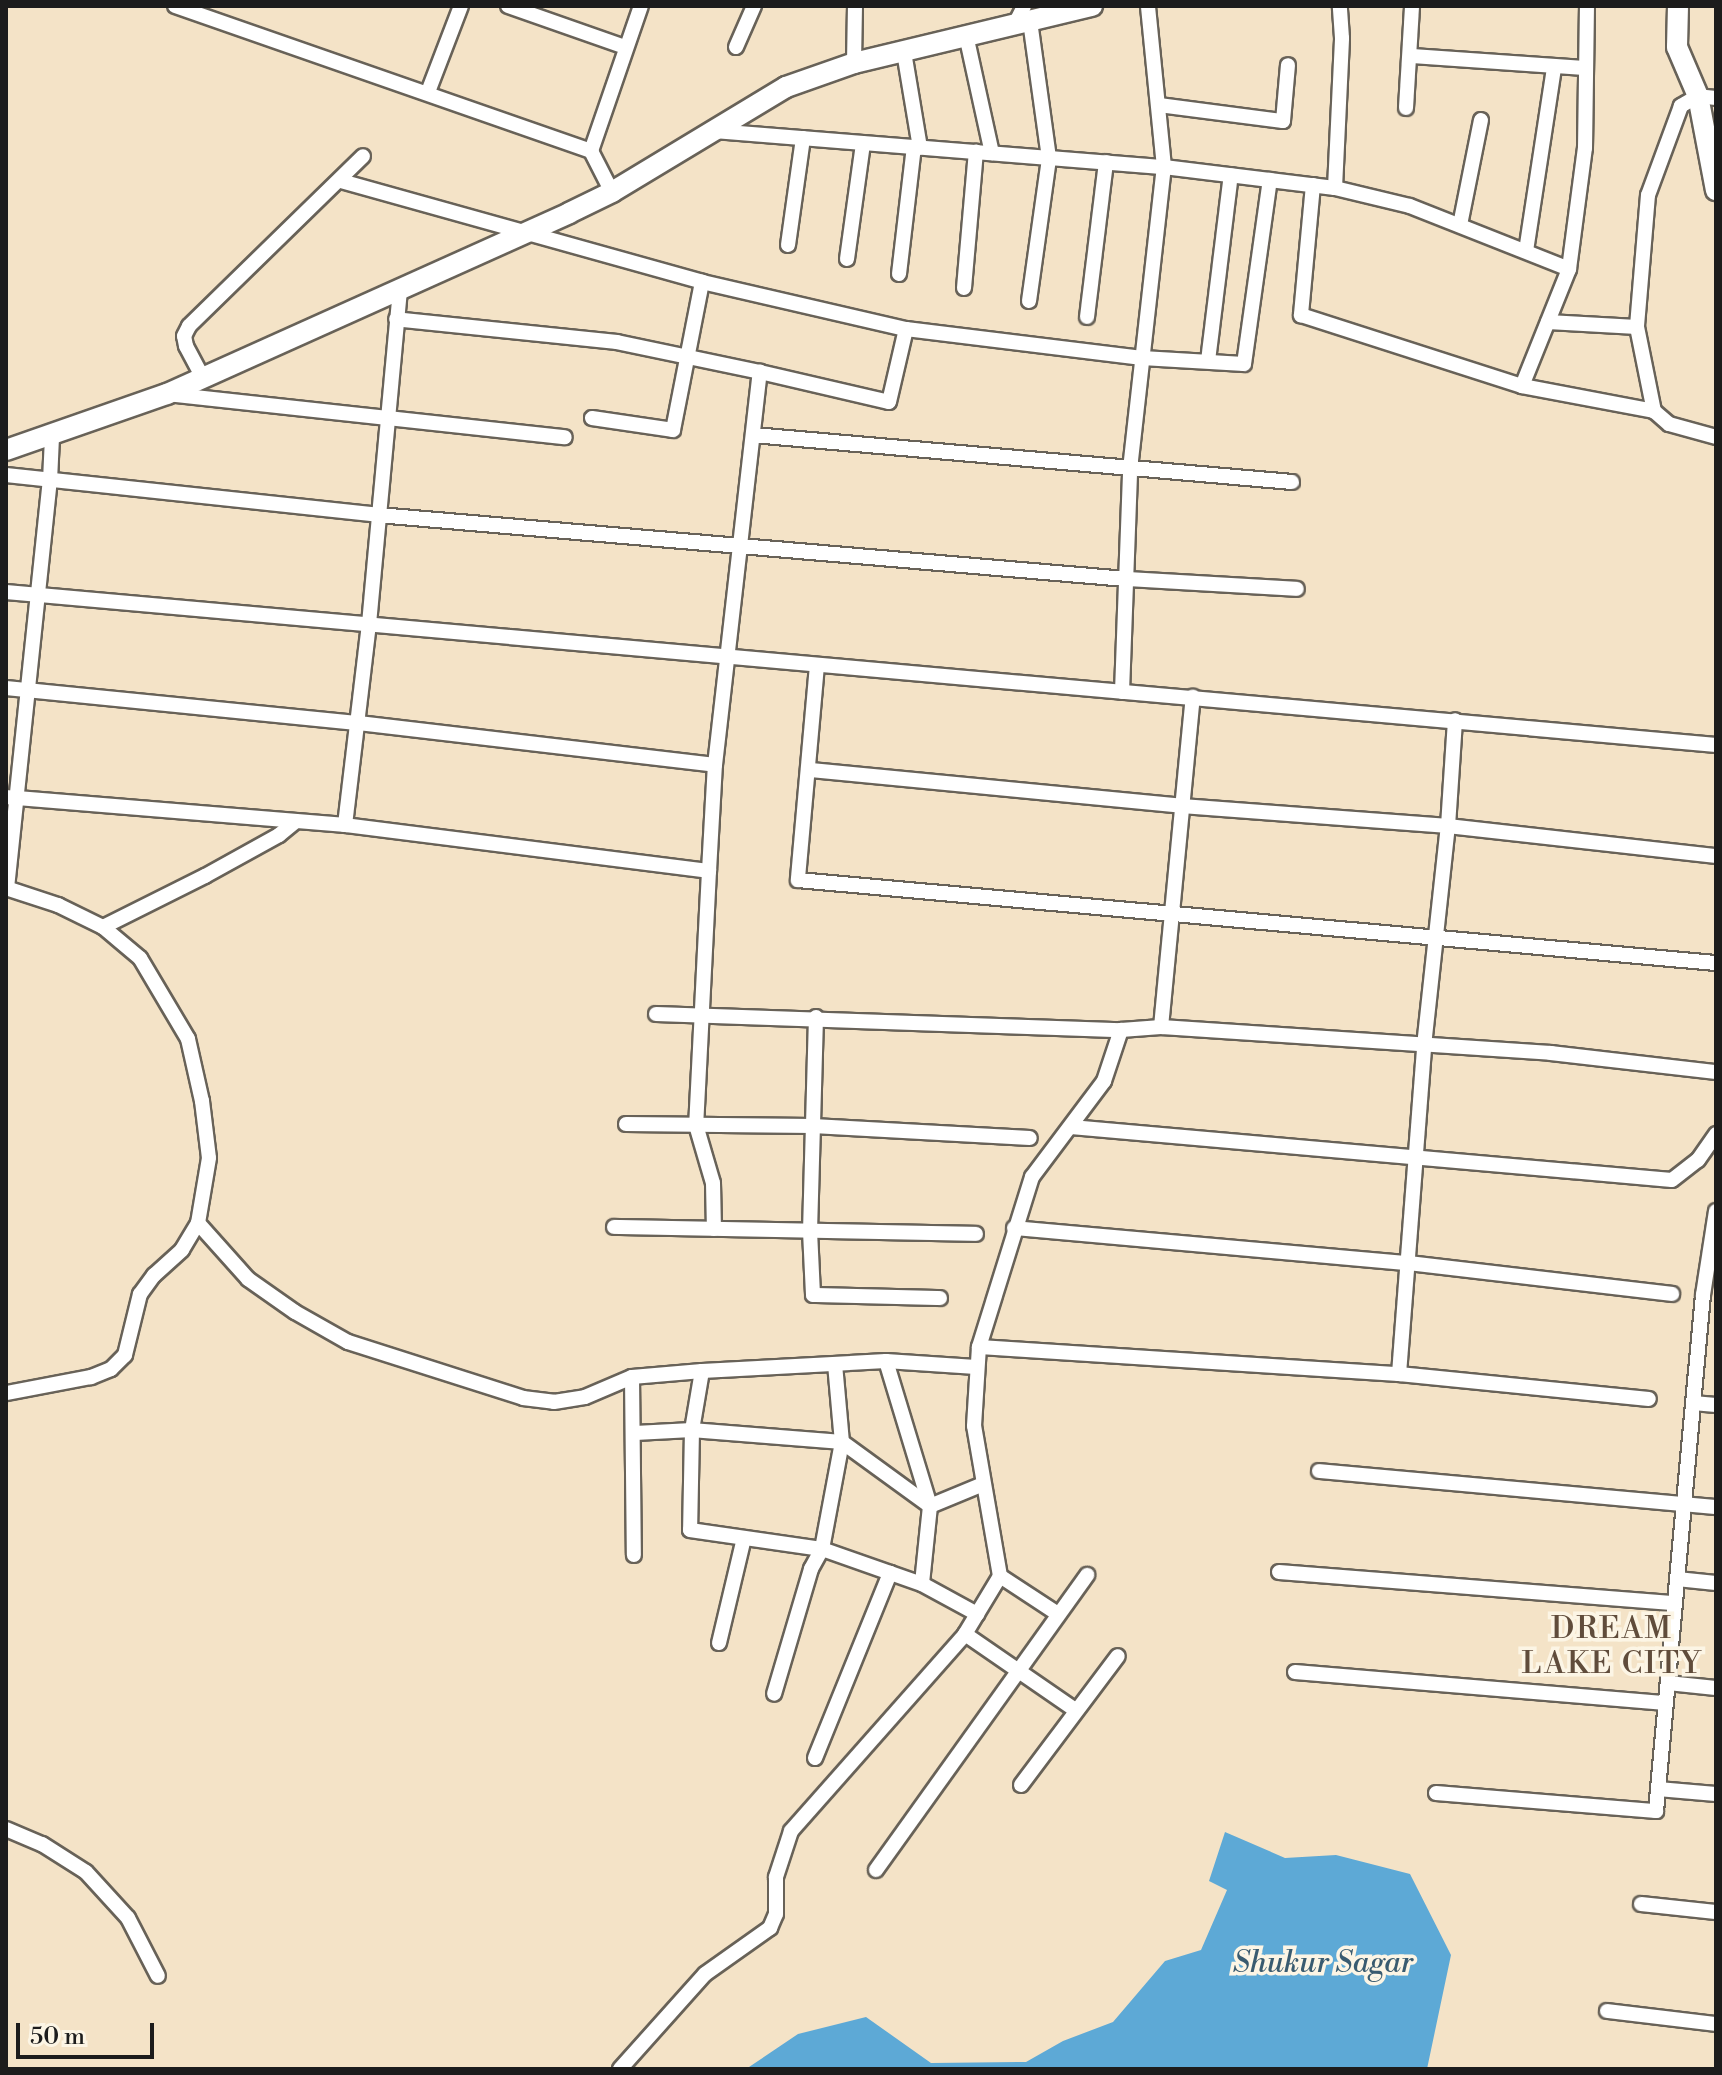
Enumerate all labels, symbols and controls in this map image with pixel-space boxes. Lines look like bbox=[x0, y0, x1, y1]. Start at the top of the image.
district label: DREAM LAKE CITY bbox=[1521, 1611, 1703, 1682]
water label: Shukur Sagar bbox=[1233, 1945, 1413, 1981]
scale bar bbox=[20, 2007, 158, 2057]
text: 50 m bbox=[30, 2022, 85, 2052]

